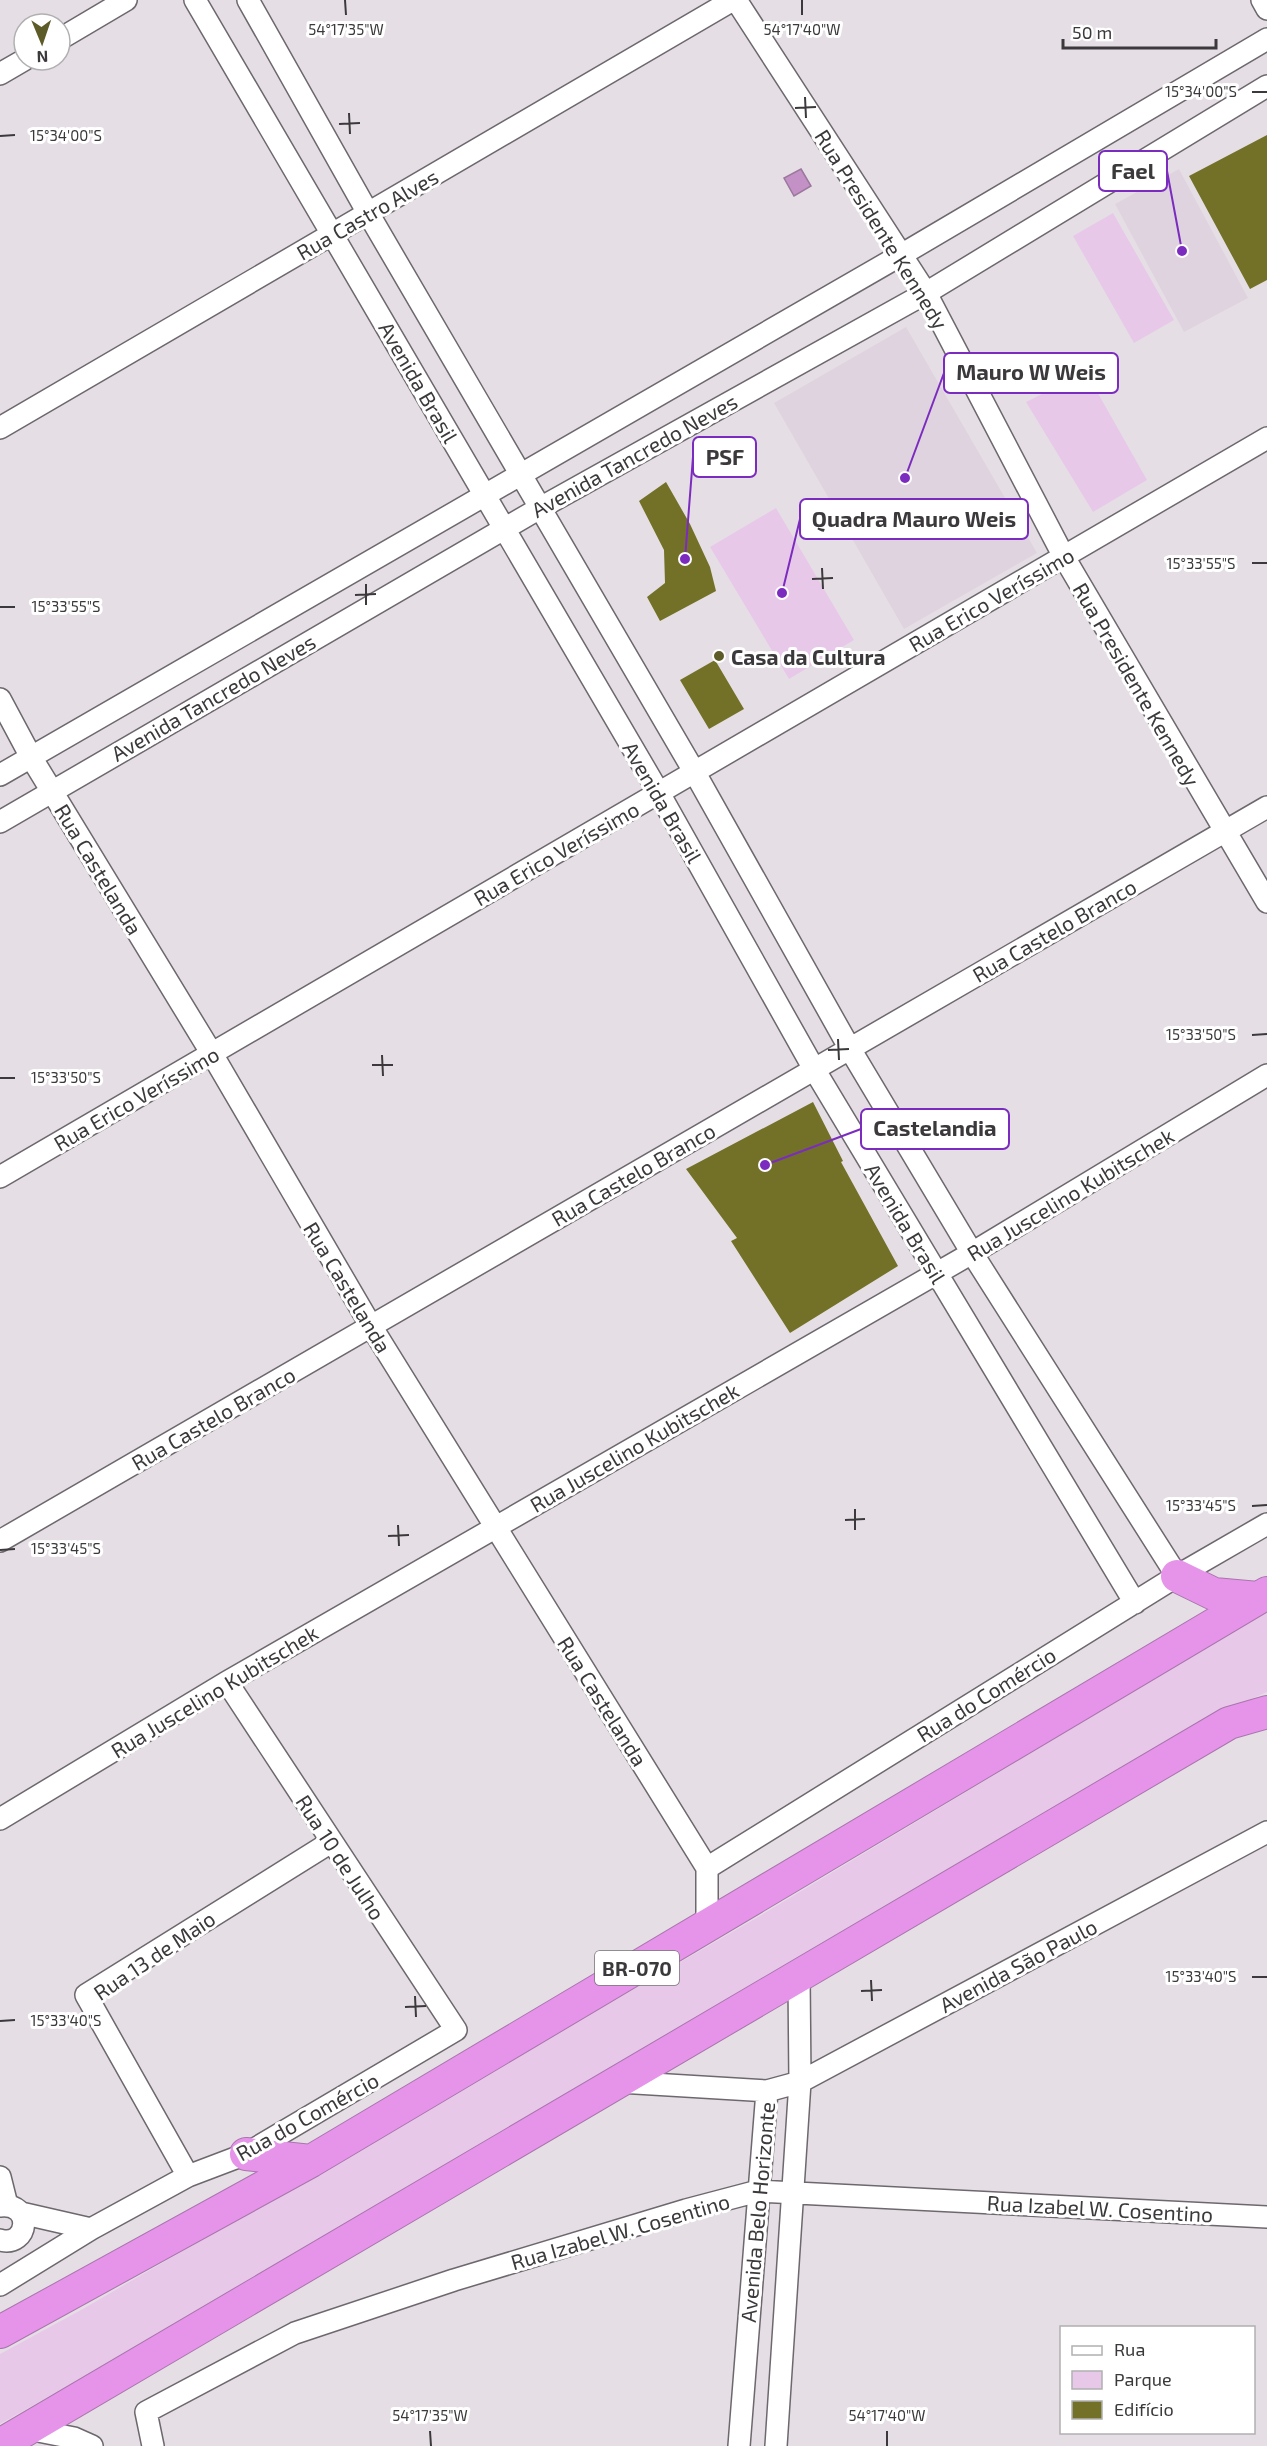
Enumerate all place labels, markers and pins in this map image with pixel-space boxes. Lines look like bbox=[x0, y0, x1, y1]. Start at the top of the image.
callout: Fael bbox=[1099, 151, 1167, 191]
callout: Mauro W Weis bbox=[944, 353, 1118, 393]
callout: PSF bbox=[693, 437, 756, 477]
callout: Quadra Mauro Weis bbox=[800, 499, 1028, 539]
place label: Casa da Cultura bbox=[731, 644, 885, 669]
marker: Casa da Cultura bbox=[712, 649, 726, 663]
callout: Castelandia bbox=[861, 1109, 1009, 1149]

